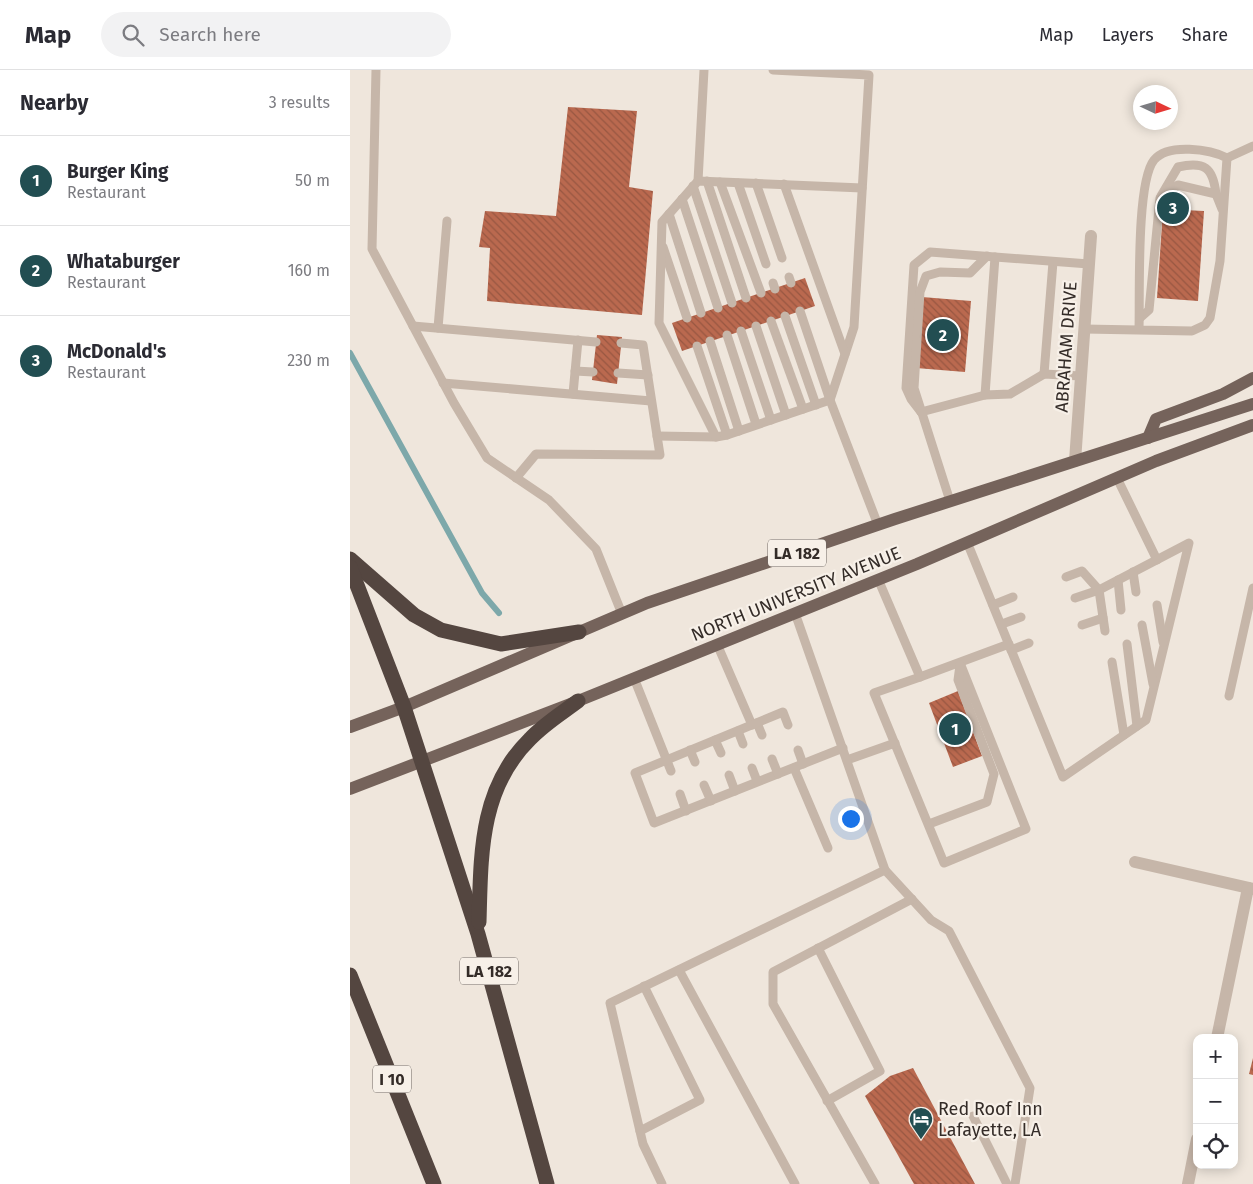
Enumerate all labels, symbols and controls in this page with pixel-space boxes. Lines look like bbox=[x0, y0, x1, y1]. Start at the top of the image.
search box bbox=[101, 12, 451, 57]
text: Map bbox=[25, 21, 71, 49]
icon: search bbox=[119, 21, 147, 49]
text: Search here bbox=[159, 23, 261, 46]
text: Map bbox=[1039, 24, 1074, 46]
text: Layers bbox=[1102, 24, 1154, 46]
text: Share bbox=[1182, 24, 1228, 46]
north arrow bbox=[1133, 85, 1178, 130]
text: Nearby bbox=[20, 90, 88, 116]
text: 3 results bbox=[269, 93, 330, 112]
text: Burger King bbox=[67, 160, 168, 183]
text: 1 bbox=[32, 171, 40, 190]
text: 50 m bbox=[295, 171, 330, 190]
text: Restaurant bbox=[67, 183, 146, 202]
pin: 3 bbox=[1157, 189, 1189, 227]
text: Whataburger bbox=[67, 250, 180, 273]
text: 2 bbox=[32, 261, 40, 280]
text: 160 m bbox=[288, 261, 330, 280]
text: Restaurant bbox=[67, 273, 146, 292]
street label: ABRAHAM DRIVE bbox=[1050, 281, 1082, 413]
pin: 2 bbox=[927, 316, 959, 354]
text: McDonald's bbox=[67, 340, 166, 363]
text: 3 bbox=[32, 351, 40, 370]
text: 230 m bbox=[287, 351, 330, 370]
text: Restaurant bbox=[67, 363, 146, 382]
road number: LA 182 bbox=[768, 539, 826, 566]
street label: NORTH UNIVERSITY AVENUE bbox=[688, 542, 904, 646]
pin: 1 bbox=[939, 710, 971, 748]
your location bbox=[838, 806, 864, 832]
road number: LA 182 bbox=[460, 958, 518, 984]
map controls bbox=[1193, 1034, 1238, 1169]
button: + bbox=[1193, 1034, 1238, 1079]
road number: I 10 bbox=[373, 1066, 411, 1092]
button: − bbox=[1193, 1079, 1238, 1124]
place label: Red Roof Inn Lafayette, LA bbox=[938, 1098, 1043, 1141]
hotel icon: Red Roof Inn Lafayette, LA bbox=[908, 1106, 934, 1140]
button: locate bbox=[1193, 1124, 1238, 1169]

